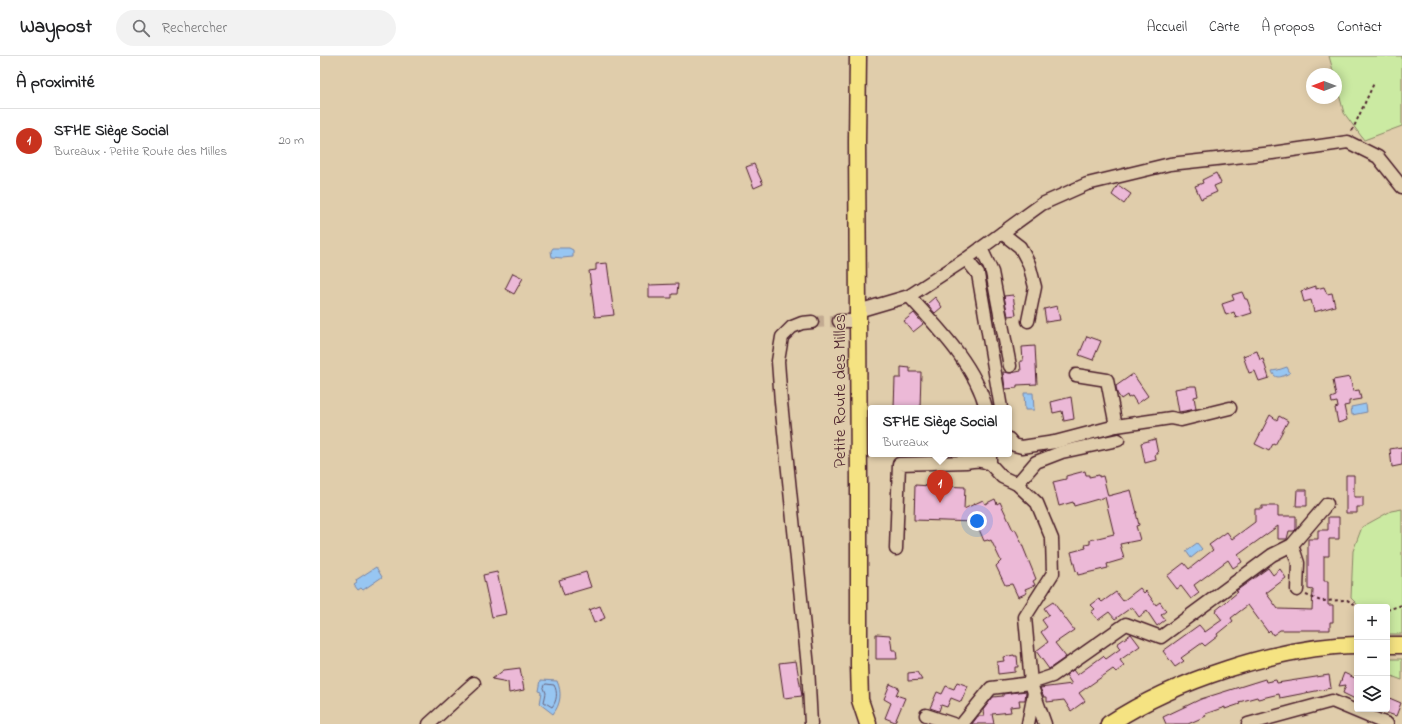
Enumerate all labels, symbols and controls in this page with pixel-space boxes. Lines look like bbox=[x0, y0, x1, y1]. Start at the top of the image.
search box bbox=[116, 10, 396, 46]
text: Waypost bbox=[20, 14, 92, 41]
icon: search bbox=[130, 17, 152, 39]
text: Rechercher bbox=[162, 17, 227, 39]
text: Accueil bbox=[1147, 17, 1187, 38]
text: Carte bbox=[1209, 17, 1240, 38]
text: À propos bbox=[1262, 17, 1315, 38]
text: Contact bbox=[1337, 17, 1382, 38]
north arrow bbox=[1306, 68, 1342, 104]
text: À proximité bbox=[16, 70, 94, 95]
text: SFHE Siège Social bbox=[54, 120, 169, 142]
text: 1 bbox=[27, 131, 31, 150]
text: 20 m bbox=[279, 131, 304, 150]
text: Bureaux · Petite Route des Milles bbox=[54, 142, 227, 161]
street label: Petite Route des Milles bbox=[828, 314, 853, 468]
popup bbox=[868, 405, 1012, 457]
text: SFHE Siège Social bbox=[883, 411, 997, 433]
text: Bureaux bbox=[883, 433, 929, 452]
pin: 1 bbox=[927, 470, 953, 503]
your location bbox=[967, 511, 987, 531]
map controls bbox=[1354, 604, 1390, 712]
button: + bbox=[1354, 604, 1390, 640]
button: − bbox=[1354, 640, 1390, 676]
button: layers bbox=[1354, 676, 1390, 712]

